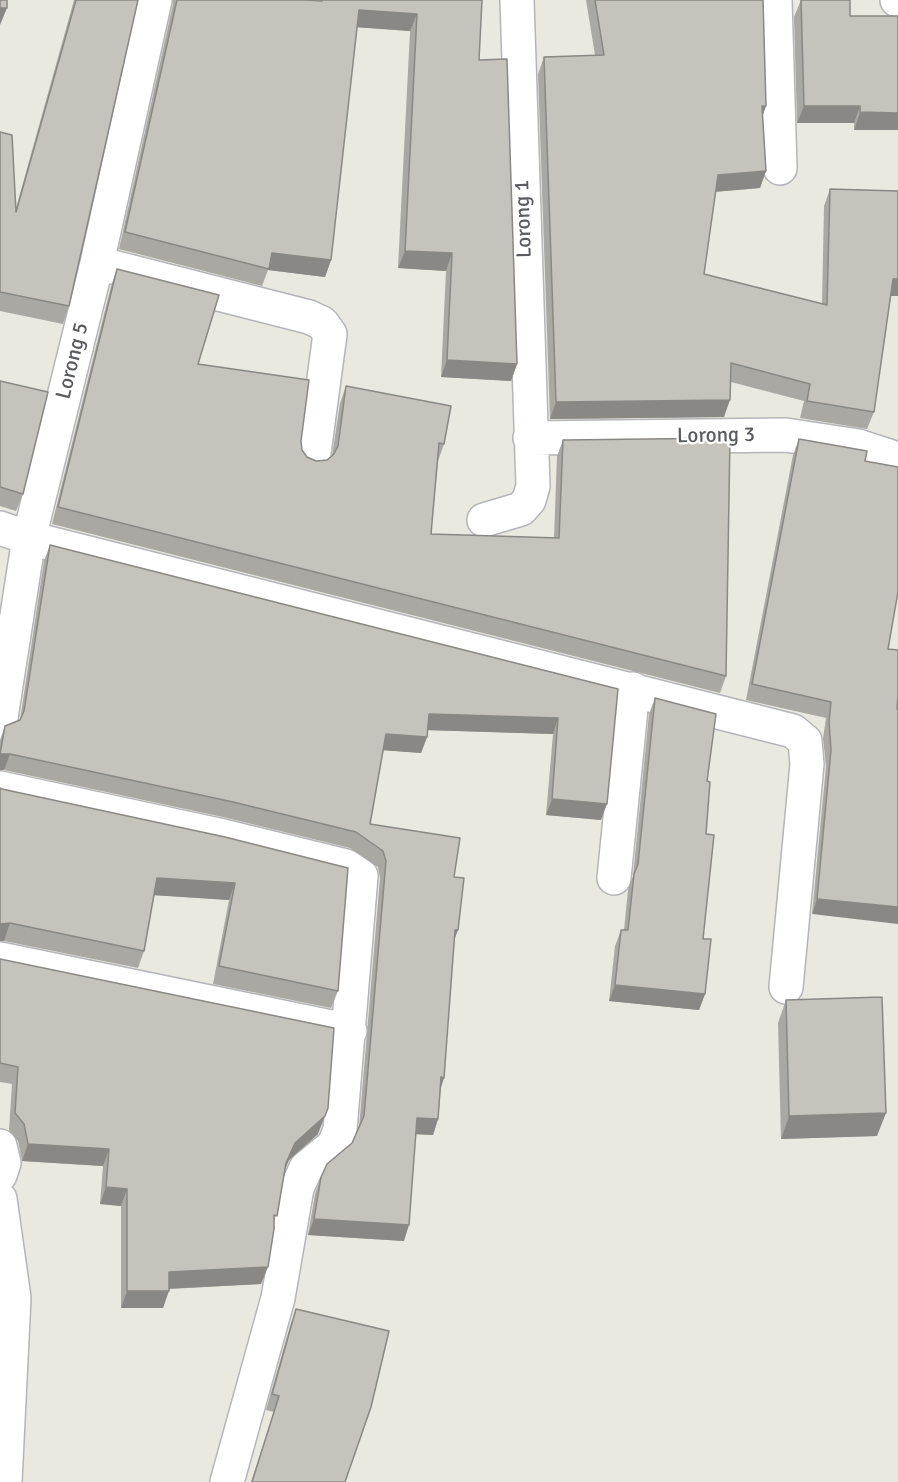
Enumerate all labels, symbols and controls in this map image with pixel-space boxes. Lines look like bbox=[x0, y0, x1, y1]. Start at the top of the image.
street label: Lorong 1 bbox=[510, 180, 538, 258]
street label: Lorong 5 bbox=[51, 320, 95, 402]
street label: Lorong 3 bbox=[677, 423, 755, 449]

